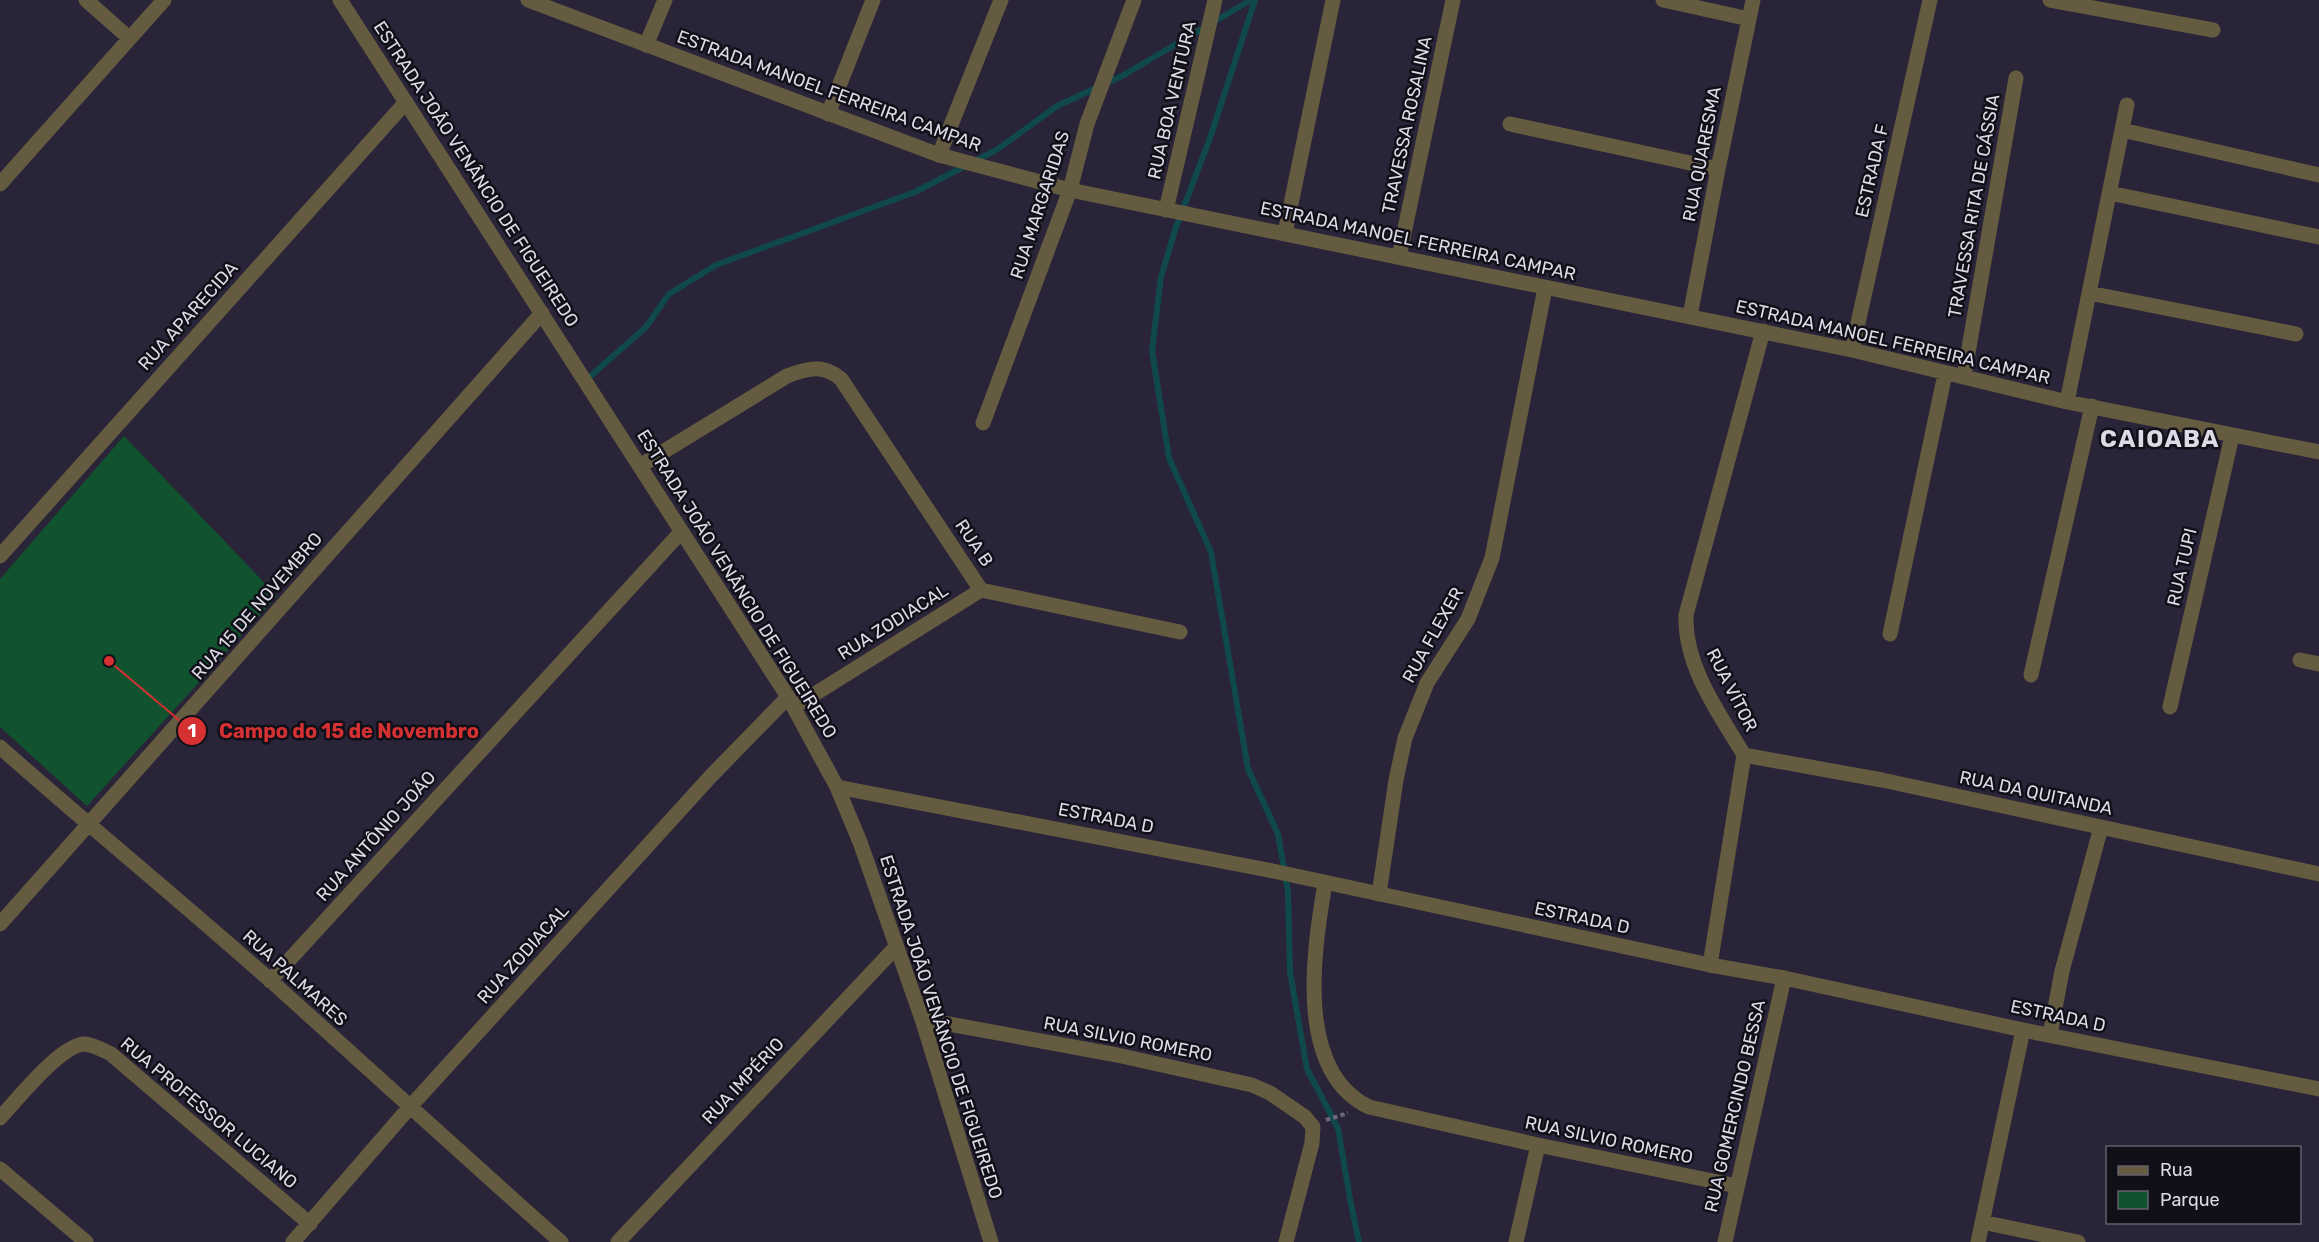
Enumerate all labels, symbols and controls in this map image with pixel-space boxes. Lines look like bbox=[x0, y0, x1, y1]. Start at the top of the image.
street label: ESTRADA JOÃO VENÂNCIO DE FIGUEIREDO bbox=[369, 17, 583, 331]
street label: RUA BOA VENTURA bbox=[1143, 19, 1201, 181]
street label: ESTRADA MANOEL FERREIRA CAMPAR bbox=[674, 26, 984, 156]
street label: TRAVESSA ROSALINA bbox=[1377, 34, 1437, 216]
street label: RUA QUARESMA bbox=[1678, 85, 1726, 223]
street label: TRAVESSA RITA DE CÁSSIA bbox=[1943, 92, 2005, 320]
street label: ESTRADA F bbox=[1851, 122, 1893, 220]
street label: RUA MARGARIDAS bbox=[1006, 128, 1074, 282]
street label: ESTRADA MANOEL FERREIRA CAMPAR bbox=[1258, 197, 1578, 285]
street label: RUA APARECIDA bbox=[134, 257, 242, 375]
street label: ESTRADA MANOEL FERREIRA CAMPAR bbox=[1734, 295, 2053, 389]
street label: ESTRADA JOÃO VENÂNCIO DE FIGUEIREDO bbox=[632, 425, 842, 743]
district label: CAIOABA bbox=[2100, 425, 2220, 453]
street label: RUA B bbox=[950, 515, 998, 571]
street label: RUA TUPI bbox=[2162, 526, 2202, 608]
street label: RUA 15 DE NOVEMBRO bbox=[187, 528, 327, 684]
street label: RUA ZODIACAL bbox=[834, 579, 952, 665]
street label: RUA FLEXER bbox=[1398, 583, 1468, 687]
street label: RUA VÍTOR bbox=[1702, 645, 1762, 735]
callout: Campo do 15 de Novembro bbox=[177, 712, 491, 750]
text: Campo do 15 de Novembro bbox=[219, 719, 479, 743]
text: 1 bbox=[188, 720, 196, 742]
street label: RUA ANTÔNIO JOÃO bbox=[312, 766, 440, 906]
street label: RUA DA QUITANDA bbox=[1957, 766, 2115, 820]
street label: ESTRADA D bbox=[1056, 798, 1156, 838]
street label: ESTRADA JOÃO VENÂNCIO DE FIGUEIREDO bbox=[875, 852, 1007, 1202]
street label: ESTRADA D bbox=[1532, 897, 1632, 939]
street label: RUA ZODIACAL bbox=[473, 900, 573, 1008]
street label: RUA PALMARES bbox=[238, 925, 352, 1031]
street label: ESTRADA D bbox=[2008, 995, 2108, 1037]
street label: RUA GOMERCINDO BESSA bbox=[1700, 998, 1770, 1214]
street label: RUA SILVIO ROMERO bbox=[1042, 1012, 1214, 1066]
street label: RUA PROFESSOR LUCIANO bbox=[116, 1033, 302, 1193]
street label: RUA IMPÉRIO bbox=[697, 1033, 789, 1129]
street label: RUA SILVIO ROMERO bbox=[1523, 1111, 1695, 1169]
legend bbox=[2106, 1146, 2301, 1224]
text: Rua bbox=[2160, 1159, 2193, 1181]
text: Parque bbox=[2160, 1189, 2220, 1211]

